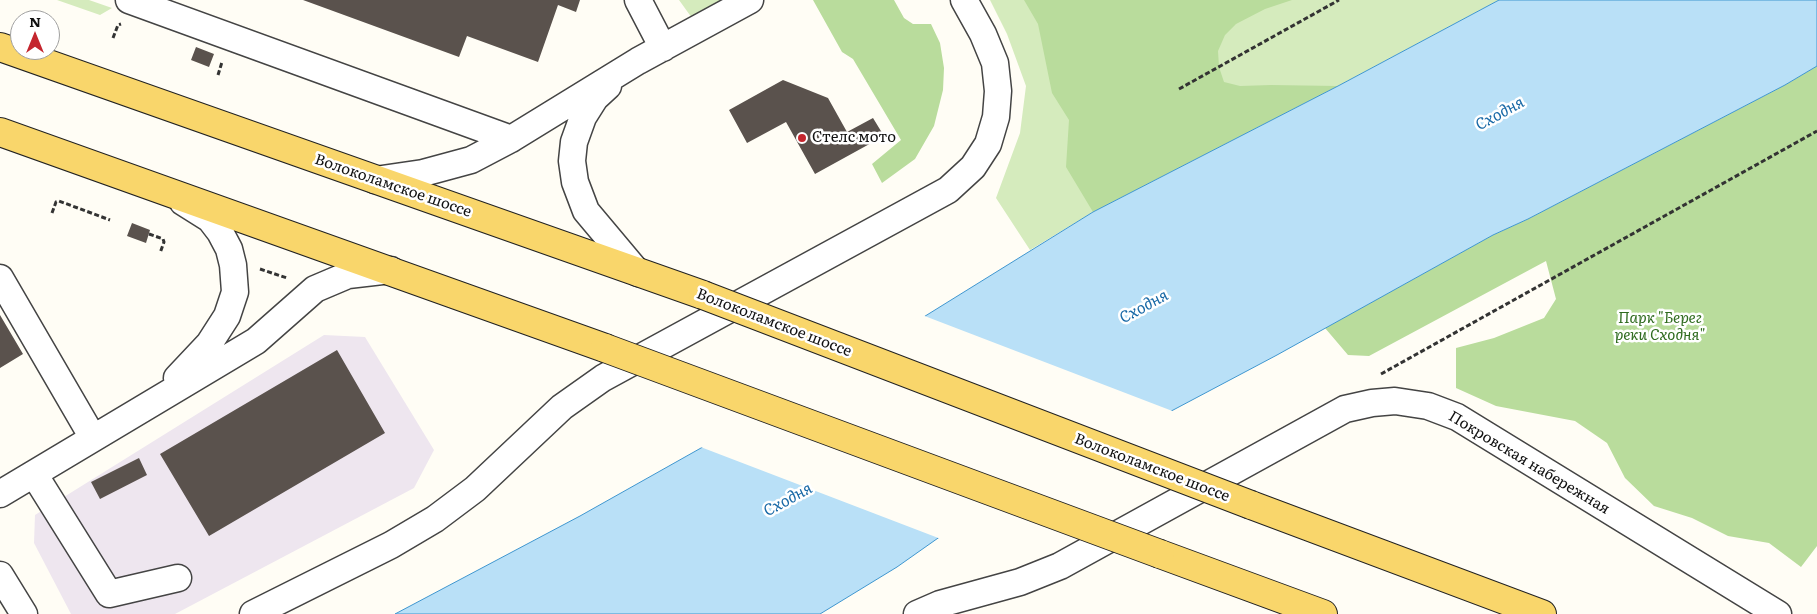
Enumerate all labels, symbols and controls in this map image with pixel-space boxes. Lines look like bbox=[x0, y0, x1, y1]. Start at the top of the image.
north arrow bbox=[10, 10, 60, 60]
text: N bbox=[29, 11, 41, 31]
water label: Сходня bbox=[1472, 93, 1528, 135]
place label: Стелс мото bbox=[812, 129, 896, 147]
marker: Стелс мото bbox=[796, 132, 808, 144]
street label: Волоколамское шоссе bbox=[312, 151, 474, 221]
street label: Волоколамское шоссе bbox=[694, 285, 854, 361]
water label: Сходня bbox=[1116, 286, 1172, 328]
park label: Парк "Берег реки Сходня" bbox=[1615, 310, 1705, 345]
street label: Покровская набережная bbox=[1445, 408, 1613, 518]
street label: Волоколамское шоссе bbox=[1072, 430, 1232, 506]
water label: Сходня bbox=[760, 479, 816, 521]

